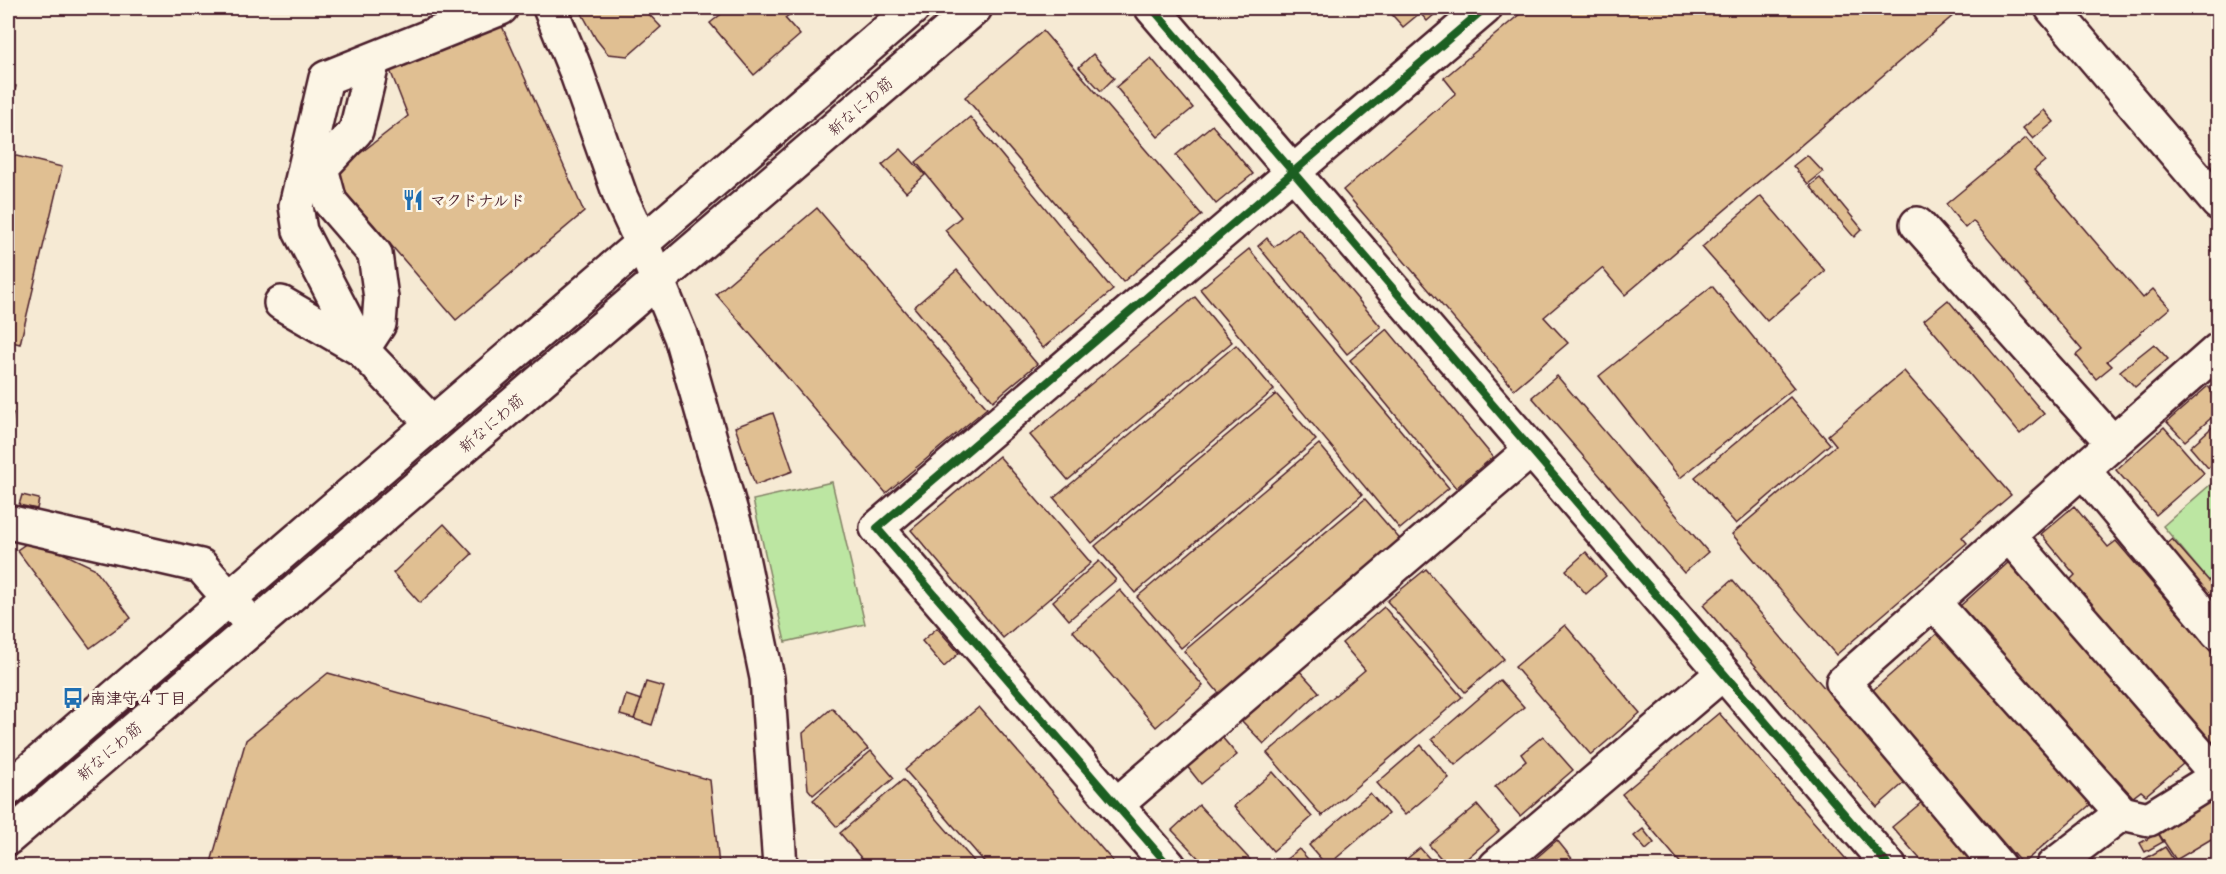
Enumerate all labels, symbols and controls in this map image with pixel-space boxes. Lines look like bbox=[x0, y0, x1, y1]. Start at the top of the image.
street label: 新なにわ筋 bbox=[823, 72, 897, 141]
restaurant icon: マクドナルド bbox=[401, 188, 425, 212]
place label: マクドナルド bbox=[430, 190, 525, 211]
street label: 新なにわ筋 bbox=[454, 389, 528, 458]
bus stop icon: 南津守４丁目 bbox=[61, 686, 85, 710]
place label: 南津守４丁目 bbox=[90, 688, 186, 709]
street label: 新なにわ筋 bbox=[72, 717, 146, 786]

